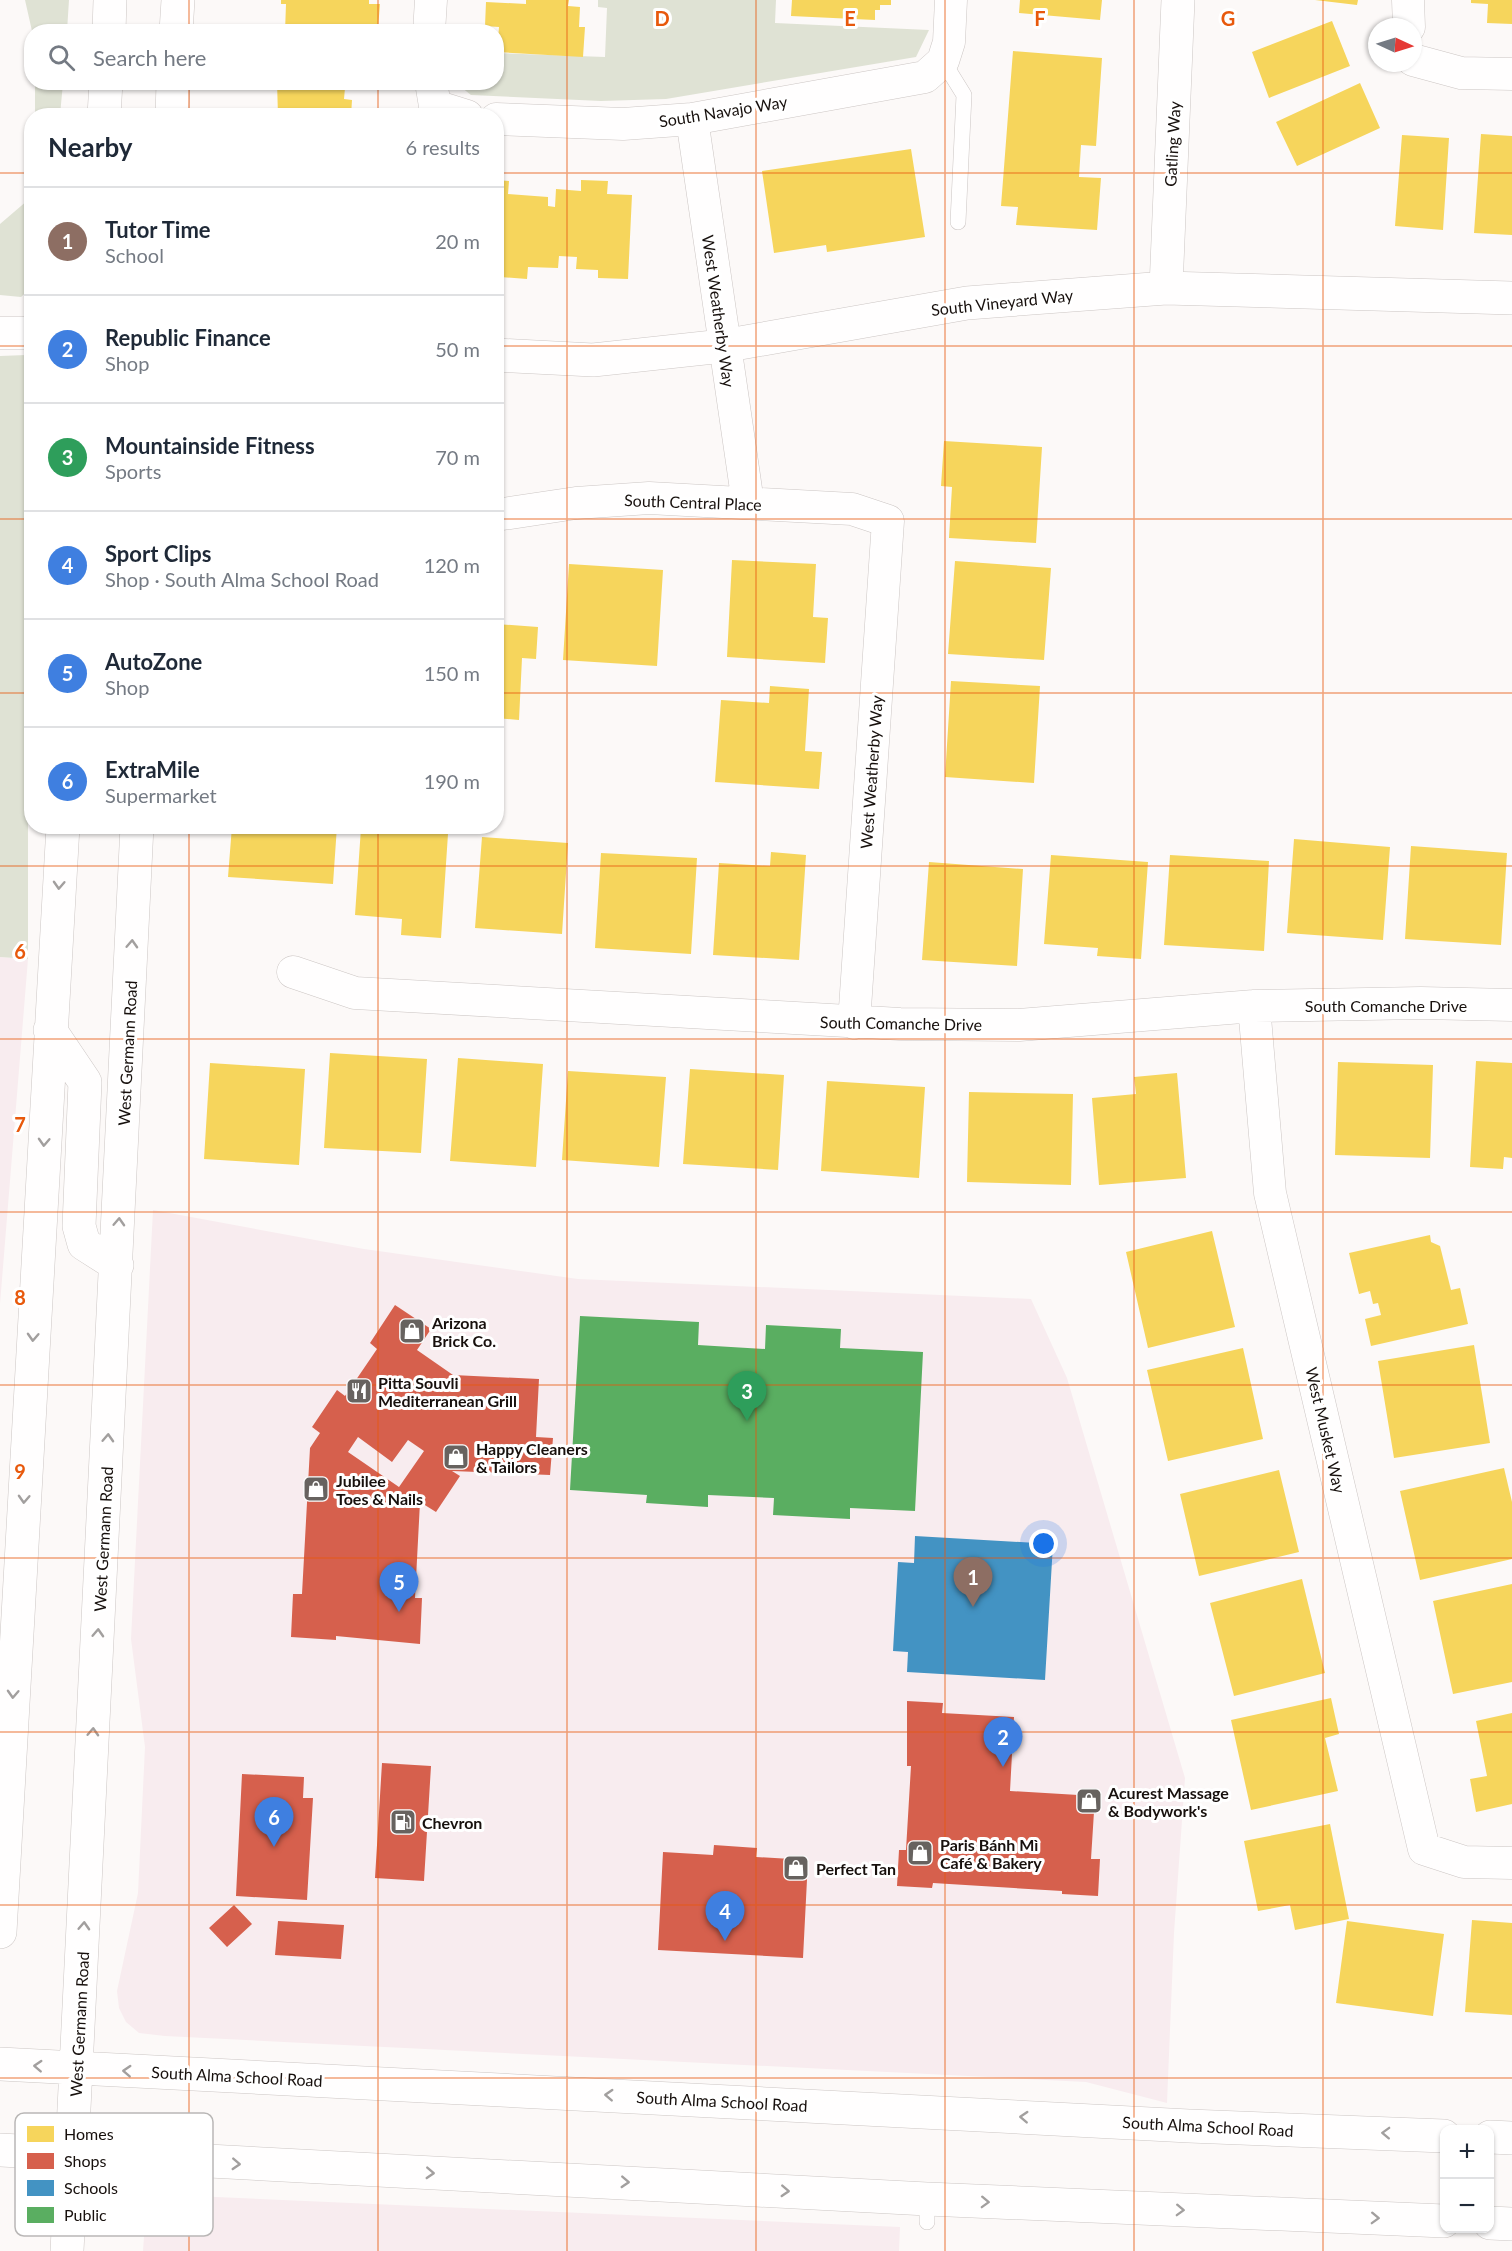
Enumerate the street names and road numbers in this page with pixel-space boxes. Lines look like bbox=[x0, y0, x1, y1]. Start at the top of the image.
street label: South Navajo Way bbox=[657, 91, 789, 131]
street label: Gatling Way bbox=[1160, 100, 1184, 187]
street label: West Weatherby Way bbox=[699, 234, 739, 389]
street label: South Vineyard Way bbox=[930, 285, 1075, 319]
street label: South Central Place bbox=[624, 490, 762, 514]
street label: West Weatherby Way bbox=[856, 694, 886, 849]
street label: West Germann Road bbox=[114, 980, 140, 1126]
street label: South Comanche Drive bbox=[1305, 996, 1467, 1015]
street label: South Comanche Drive bbox=[820, 1012, 982, 1034]
street label: West Musket Way bbox=[1302, 1365, 1350, 1496]
street label: West Germann Road bbox=[90, 1466, 116, 1612]
street label: West Germann Road bbox=[66, 1951, 92, 2097]
street label: South Alma School Road bbox=[151, 2062, 323, 2090]
street label: South Alma School Road bbox=[636, 2087, 808, 2115]
street label: South Alma School Road bbox=[1122, 2112, 1294, 2140]

